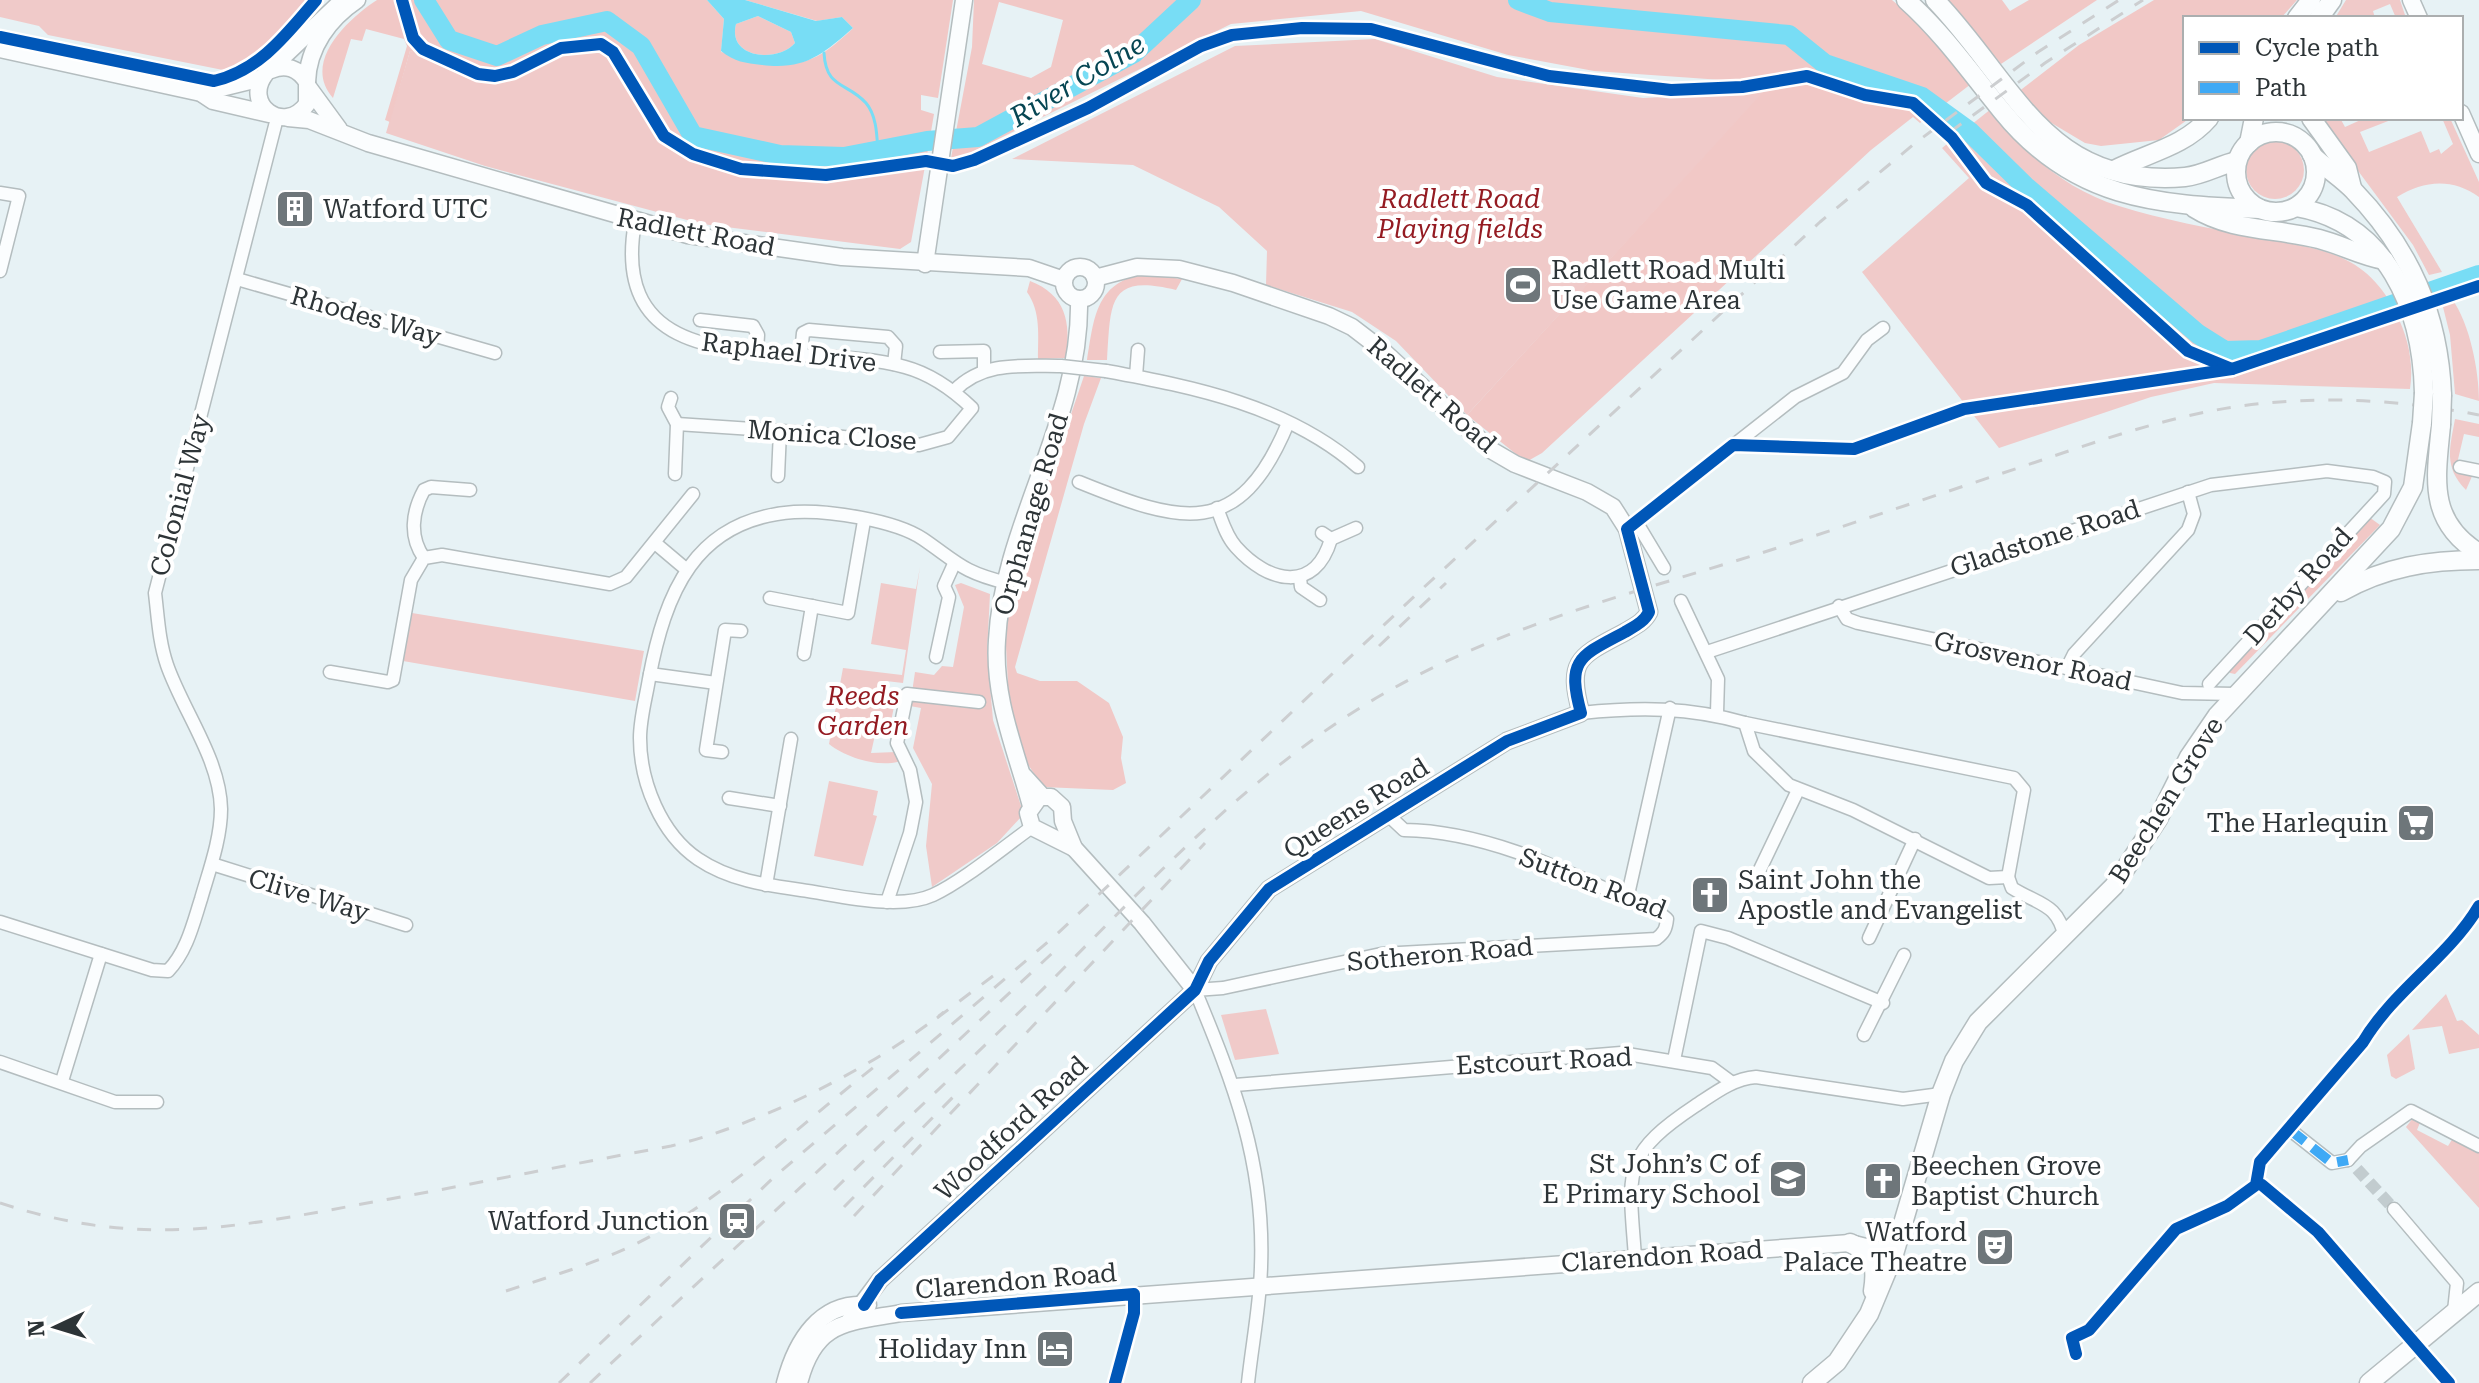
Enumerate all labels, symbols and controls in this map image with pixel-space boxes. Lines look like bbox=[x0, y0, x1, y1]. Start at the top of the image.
legend bbox=[2183, 16, 2463, 120]
water label: River Colne bbox=[1003, 27, 1150, 134]
text: Cycle path bbox=[2255, 34, 2379, 62]
text: Path bbox=[2255, 74, 2307, 102]
park label: Radlett Road Playing fields bbox=[1376, 184, 1543, 244]
building icon: Watford UTC bbox=[274, 188, 316, 230]
place label: Watford UTC bbox=[323, 194, 488, 224]
street label: Radlett Road bbox=[614, 202, 778, 262]
place label: Radlett Road Multi Use Game Area bbox=[1551, 255, 1785, 315]
sports icon: Radlett Road Multi Use Game Area bbox=[1502, 264, 1544, 306]
street label: Rhodes Way bbox=[287, 280, 445, 352]
street label: Raphael Drive bbox=[700, 326, 878, 378]
street label: Radlett Road bbox=[1362, 331, 1503, 459]
street label: Orphanage Road bbox=[988, 409, 1074, 619]
street label: Colonial Way bbox=[144, 410, 216, 579]
street label: Monica Close bbox=[746, 414, 918, 456]
street label: Gladstone Road bbox=[1946, 493, 2144, 583]
street label: Derby Road bbox=[2238, 521, 2359, 651]
street label: Grosvenor Road bbox=[1931, 625, 2135, 697]
park label: Reeds Garden bbox=[817, 681, 909, 741]
street label: Beechen Grove bbox=[2103, 711, 2229, 889]
street label: Queens Road bbox=[1278, 751, 1434, 864]
supermarket icon: The Harlequin bbox=[2395, 802, 2437, 844]
place label: The Harlequin bbox=[2207, 808, 2388, 838]
street label: Sutton Road bbox=[1515, 841, 1671, 925]
street label: Clive Way bbox=[245, 862, 374, 928]
place label: Saint John the Apostle and Evangelist bbox=[1738, 865, 2023, 925]
church icon: Saint John the Apostle and Evangelist bbox=[1689, 874, 1731, 916]
street label: Sotheron Road bbox=[1346, 931, 1535, 977]
street label: Estcourt Road bbox=[1455, 1041, 1633, 1081]
street label: Woodford Road bbox=[929, 1049, 1094, 1206]
place label: St John’s C of E Primary School bbox=[1542, 1149, 1761, 1209]
place label: Beechen Grove Baptist Church bbox=[1911, 1151, 2101, 1211]
school or university icon: St John’s C of E Primary School bbox=[1767, 1158, 1809, 1200]
church icon: Beechen Grove Baptist Church bbox=[1862, 1160, 1904, 1202]
station icon: Watford Junction bbox=[716, 1200, 758, 1242]
place label: Watford Junction bbox=[488, 1206, 709, 1236]
place label: Watford Palace Theatre bbox=[1783, 1217, 1967, 1277]
theatre icon: Watford Palace Theatre bbox=[1974, 1226, 2016, 1268]
street label: Clarendon Road bbox=[1560, 1234, 1764, 1278]
street label: Clarendon Road bbox=[914, 1257, 1118, 1305]
north arrow bbox=[16, 1287, 96, 1367]
text: N bbox=[23, 1319, 50, 1338]
hotel icon: Holiday Inn bbox=[1034, 1328, 1076, 1370]
place label: Holiday Inn bbox=[878, 1334, 1027, 1364]

